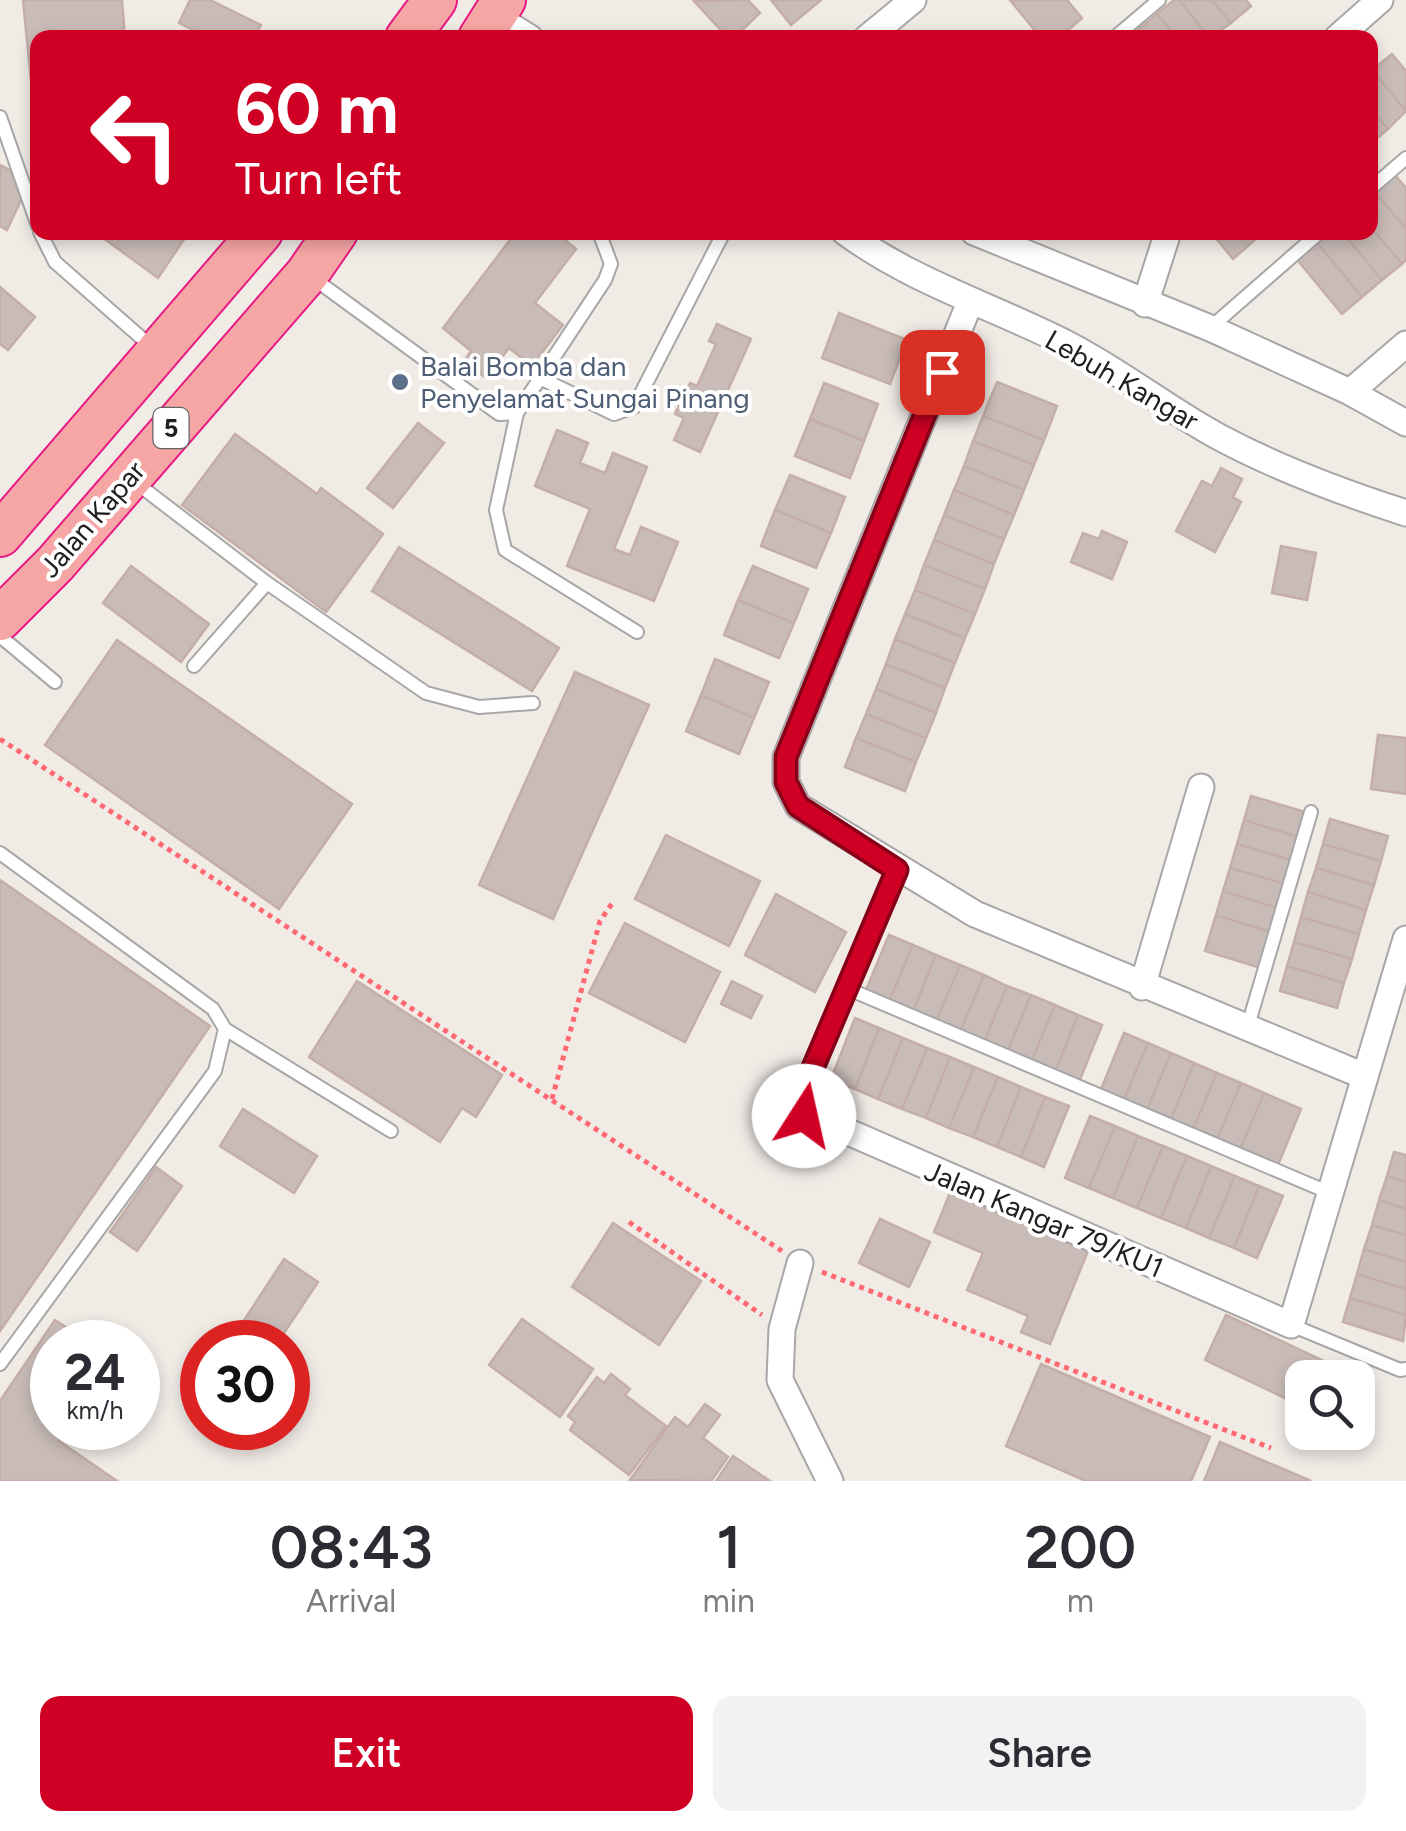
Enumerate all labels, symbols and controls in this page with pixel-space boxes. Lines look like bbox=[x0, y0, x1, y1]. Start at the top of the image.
text: 60 m bbox=[235, 66, 399, 151]
icon: left bbox=[70, 70, 200, 200]
text: Turn left bbox=[235, 151, 402, 205]
street label: Lebuh Kangar bbox=[1039, 322, 1205, 438]
pin bbox=[900, 330, 985, 415]
icon: arrive bbox=[915, 345, 970, 400]
place label: Balai Bomba dan Penyelamat Sungai Pinang bbox=[420, 349, 750, 415]
marker: Balai Bomba dan Penyelamat Sungai Pinang bbox=[389, 371, 411, 393]
road number: 5 bbox=[154, 408, 188, 448]
street label: Jalan Kapar bbox=[32, 453, 152, 584]
position arrow bbox=[752, 1064, 856, 1168]
street label: Jalan Kangar 79/KU1 bbox=[920, 1153, 1168, 1285]
speed limit sign: 30 bbox=[180, 1320, 310, 1450]
text: 24 bbox=[65, 1342, 125, 1403]
map controls bbox=[1285, 1360, 1375, 1450]
button: search bbox=[1285, 1360, 1375, 1450]
text: km/h bbox=[66, 1395, 124, 1425]
text: 08:43 bbox=[270, 1511, 433, 1583]
text: 1 bbox=[716, 1511, 741, 1583]
text: 200 bbox=[1025, 1511, 1136, 1583]
text: Arrival bbox=[306, 1582, 396, 1620]
text: min bbox=[702, 1582, 755, 1620]
text: m bbox=[1067, 1582, 1094, 1620]
button: Exit bbox=[40, 1696, 693, 1811]
button: Share bbox=[713, 1696, 1366, 1811]

